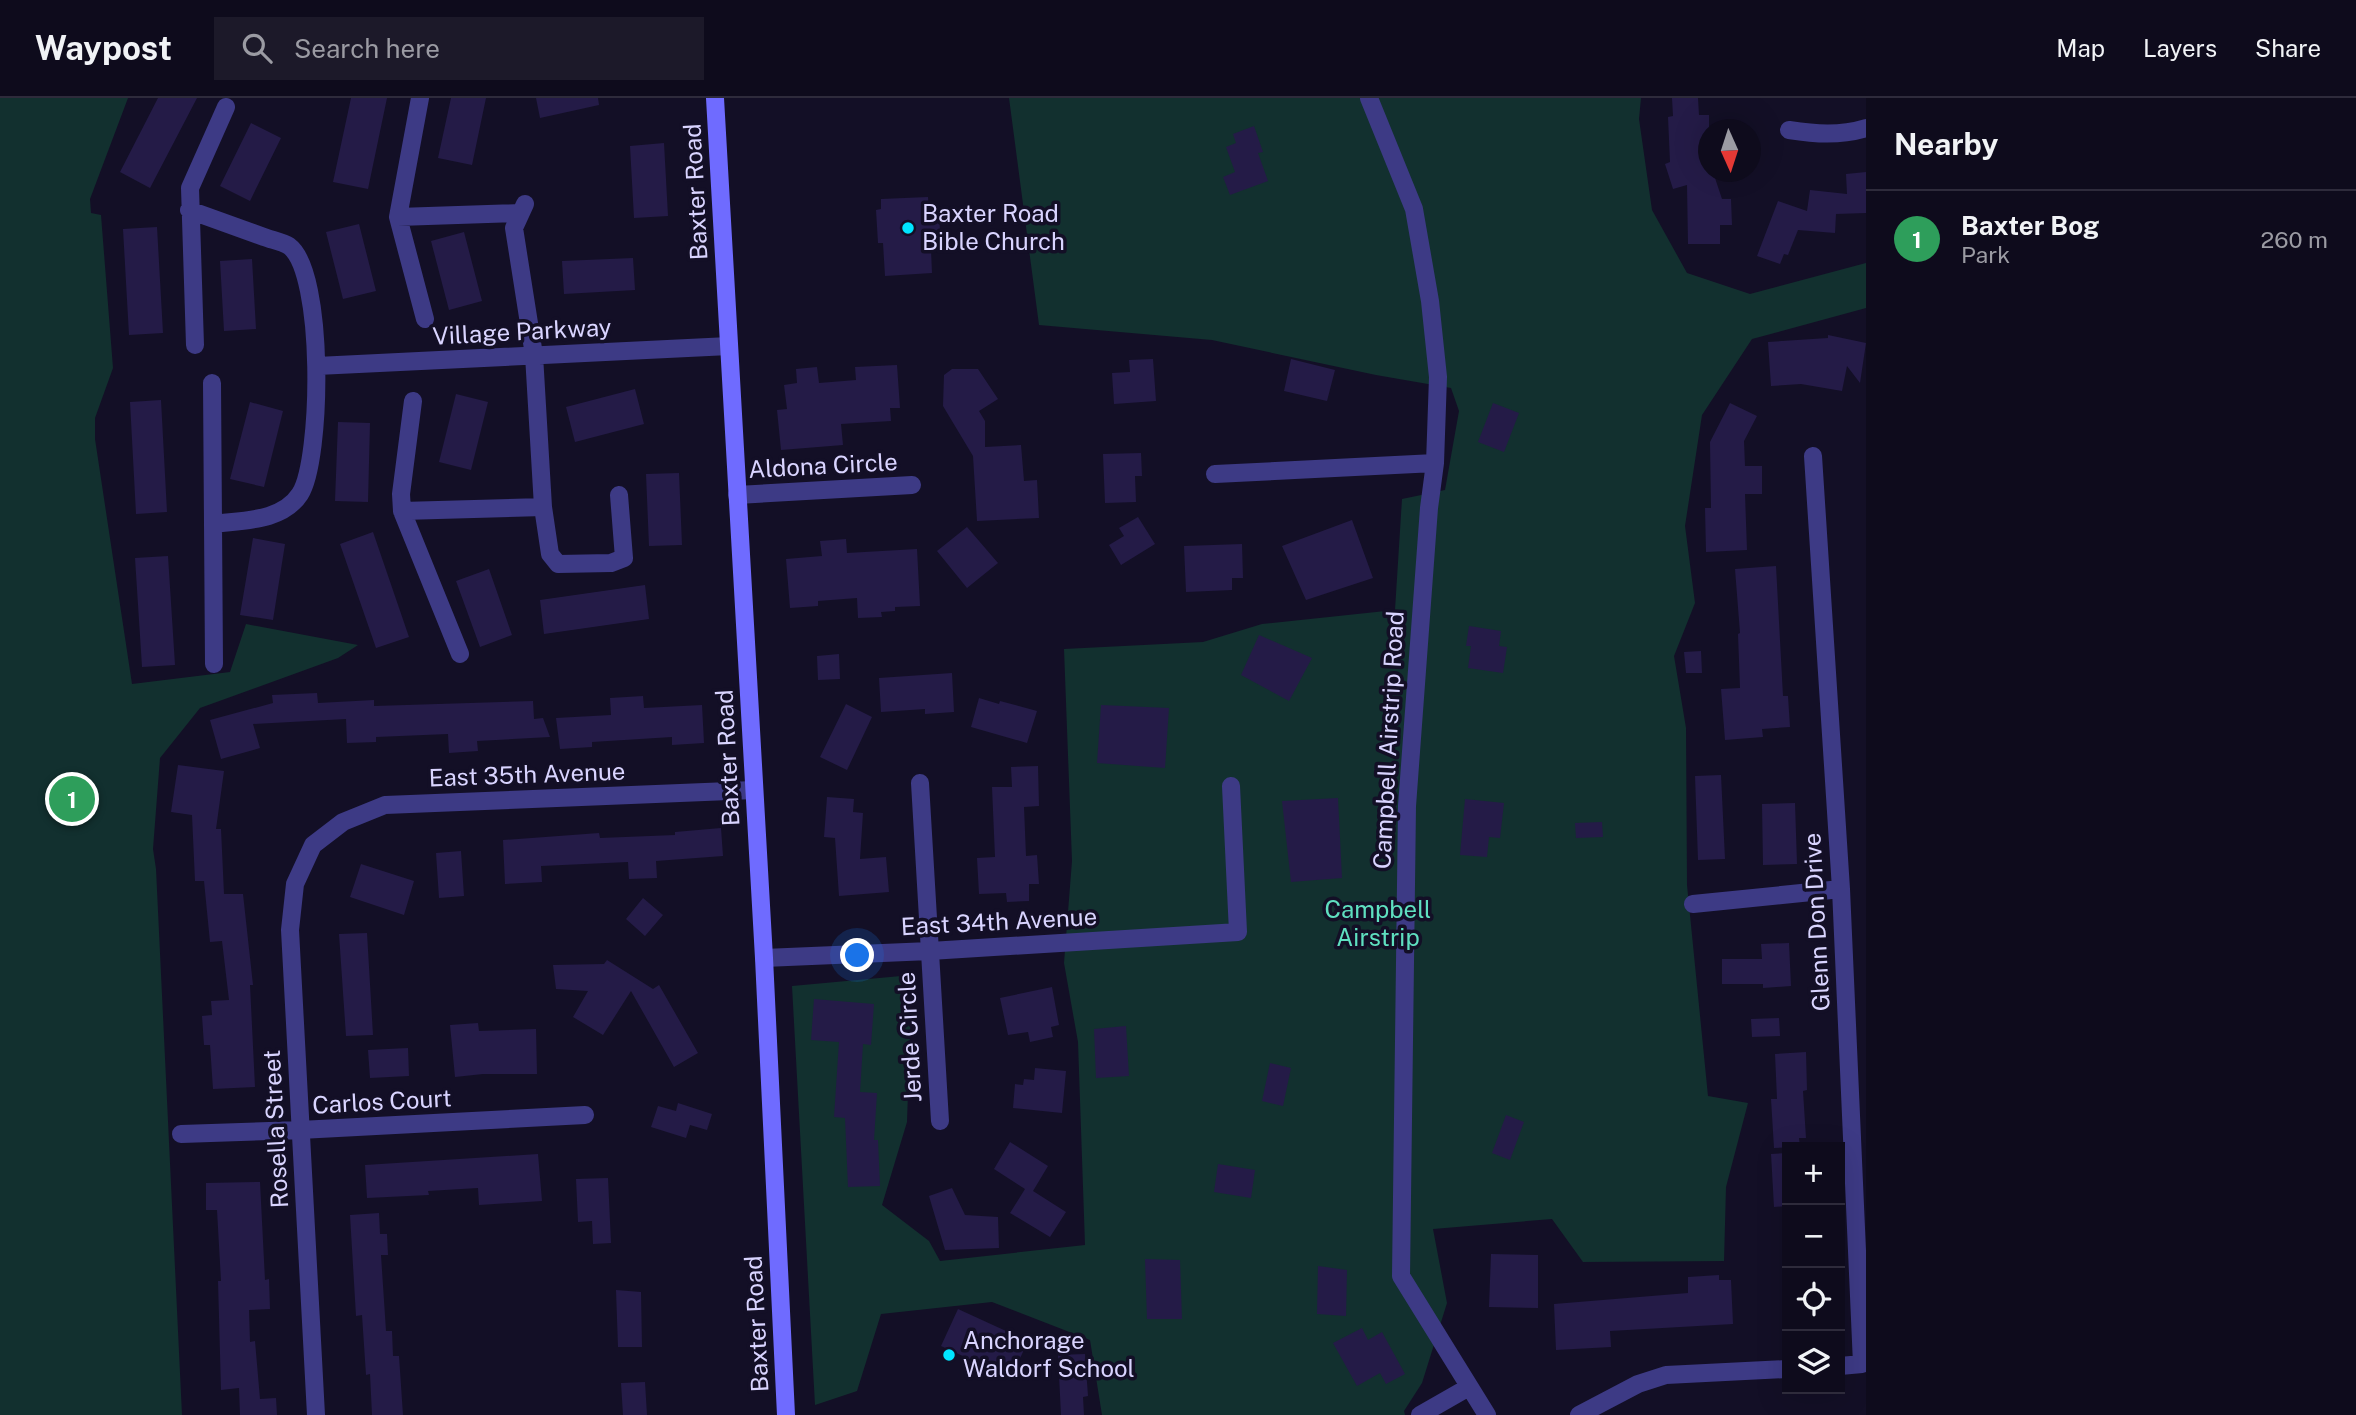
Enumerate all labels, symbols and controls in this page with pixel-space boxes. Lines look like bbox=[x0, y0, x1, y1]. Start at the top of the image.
search box bbox=[214, 17, 704, 80]
text: Waypost bbox=[35, 29, 172, 67]
icon: search bbox=[238, 29, 276, 67]
text: Search here bbox=[294, 33, 440, 64]
text: Map bbox=[2056, 34, 2105, 62]
text: Layers bbox=[2143, 34, 2217, 62]
text: Share bbox=[2255, 34, 2321, 62]
north arrow bbox=[1698, 119, 1761, 182]
street label: Baxter Road bbox=[677, 123, 713, 261]
text: Nearby bbox=[1894, 126, 1998, 162]
place label: Baxter Road Bible Church bbox=[922, 199, 1065, 255]
text: Baxter Bog bbox=[1961, 210, 2099, 241]
marker: Baxter Road Bible Church bbox=[900, 220, 916, 236]
text: 1 bbox=[1912, 226, 1922, 253]
text: 260 m bbox=[2261, 226, 2328, 253]
text: Park bbox=[1961, 241, 2010, 268]
street label: Village Parkway bbox=[432, 312, 612, 350]
street label: Aldona Circle bbox=[748, 447, 898, 483]
street label: Campbell Airstrip Road bbox=[1367, 610, 1409, 870]
street label: Baxter Road bbox=[709, 689, 745, 827]
street label: East 35th Avenue bbox=[428, 757, 626, 791]
pin: 1 bbox=[49, 773, 95, 825]
street label: Glenn Don Drive bbox=[1797, 832, 1835, 1012]
park label: Campbell Airstrip bbox=[1325, 895, 1431, 951]
street label: East 34th Avenue bbox=[900, 902, 1098, 940]
your location bbox=[840, 938, 874, 972]
street label: Jerde Circle bbox=[892, 971, 926, 1103]
street label: Rosella Street bbox=[257, 1049, 293, 1209]
street label: Carlos Court bbox=[312, 1083, 452, 1119]
map controls bbox=[1782, 1142, 1845, 1394]
button: + bbox=[1782, 1142, 1845, 1205]
button: − bbox=[1782, 1205, 1845, 1268]
street label: Baxter Road bbox=[738, 1255, 774, 1393]
button: locate bbox=[1782, 1268, 1845, 1331]
place label: Anchorage Waldorf School bbox=[963, 1326, 1135, 1382]
button: layers bbox=[1782, 1331, 1845, 1394]
marker: Anchorage Waldorf School bbox=[941, 1347, 957, 1363]

